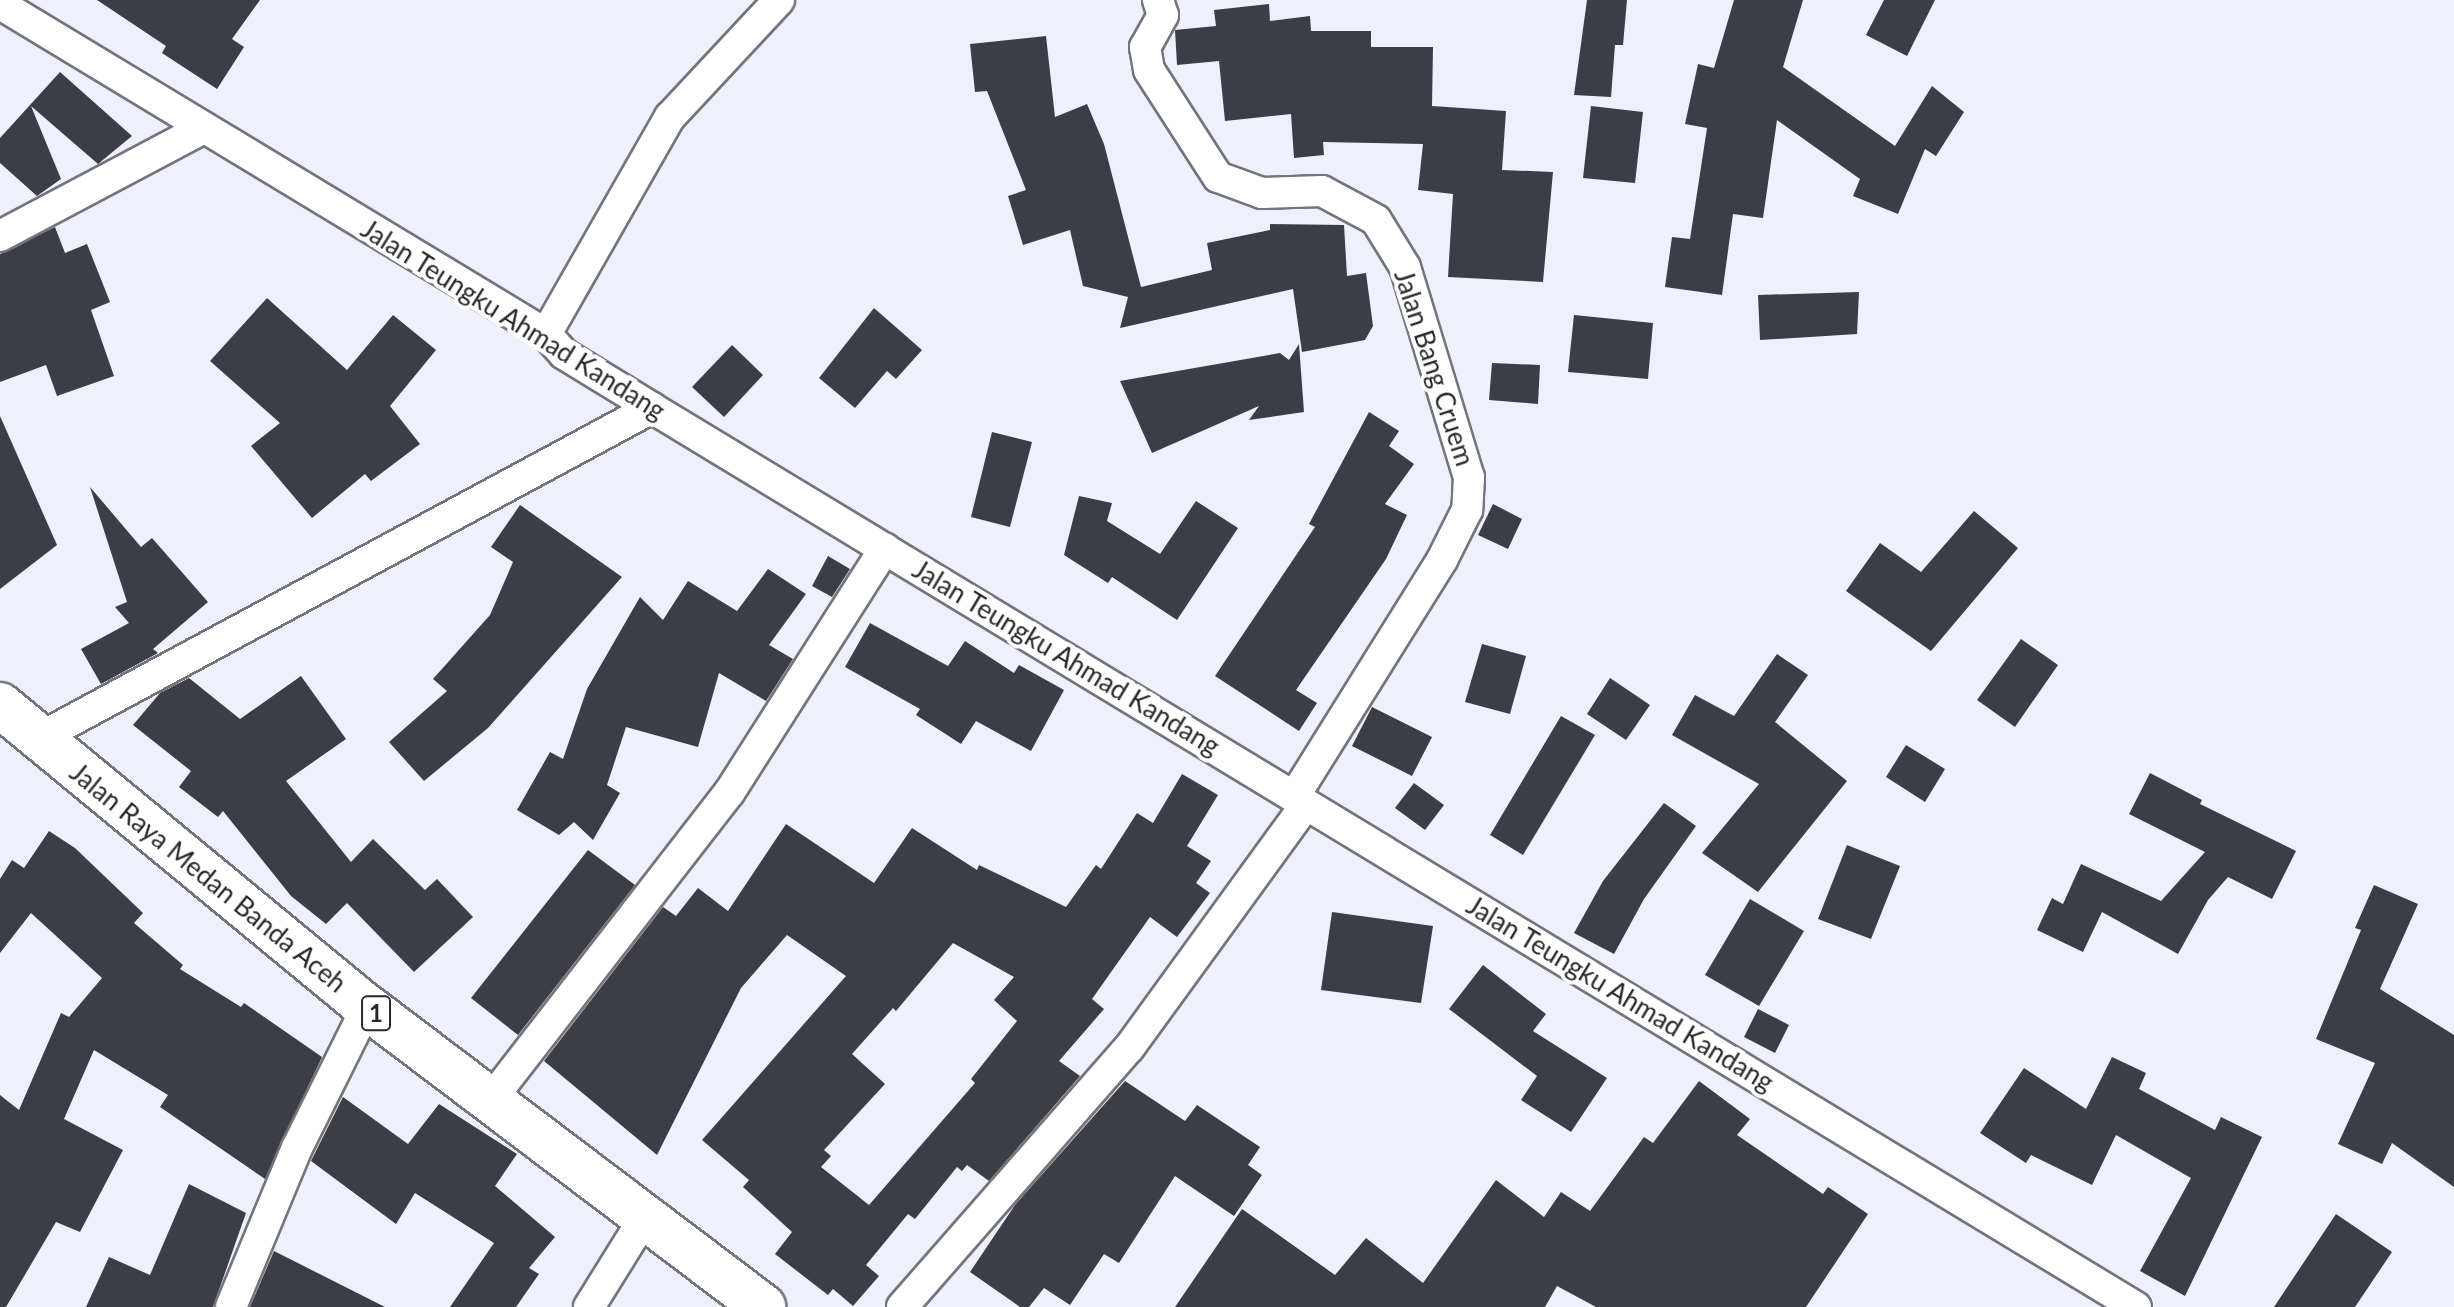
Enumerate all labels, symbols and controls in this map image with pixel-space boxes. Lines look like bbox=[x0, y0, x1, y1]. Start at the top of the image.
street label: Jalan Teungku Ahmad Kandang bbox=[355, 213, 671, 427]
street label: Jalan Bang Cruem bbox=[1388, 266, 1480, 470]
street label: Jalan Teungku Ahmad Kandang bbox=[906, 553, 1226, 763]
street label: Jalan Raya Medan Banda Aceh bbox=[63, 757, 353, 999]
street label: Jalan Teungku Ahmad Kandang bbox=[1460, 889, 1780, 1099]
road number: 1 bbox=[360, 993, 392, 1033]

